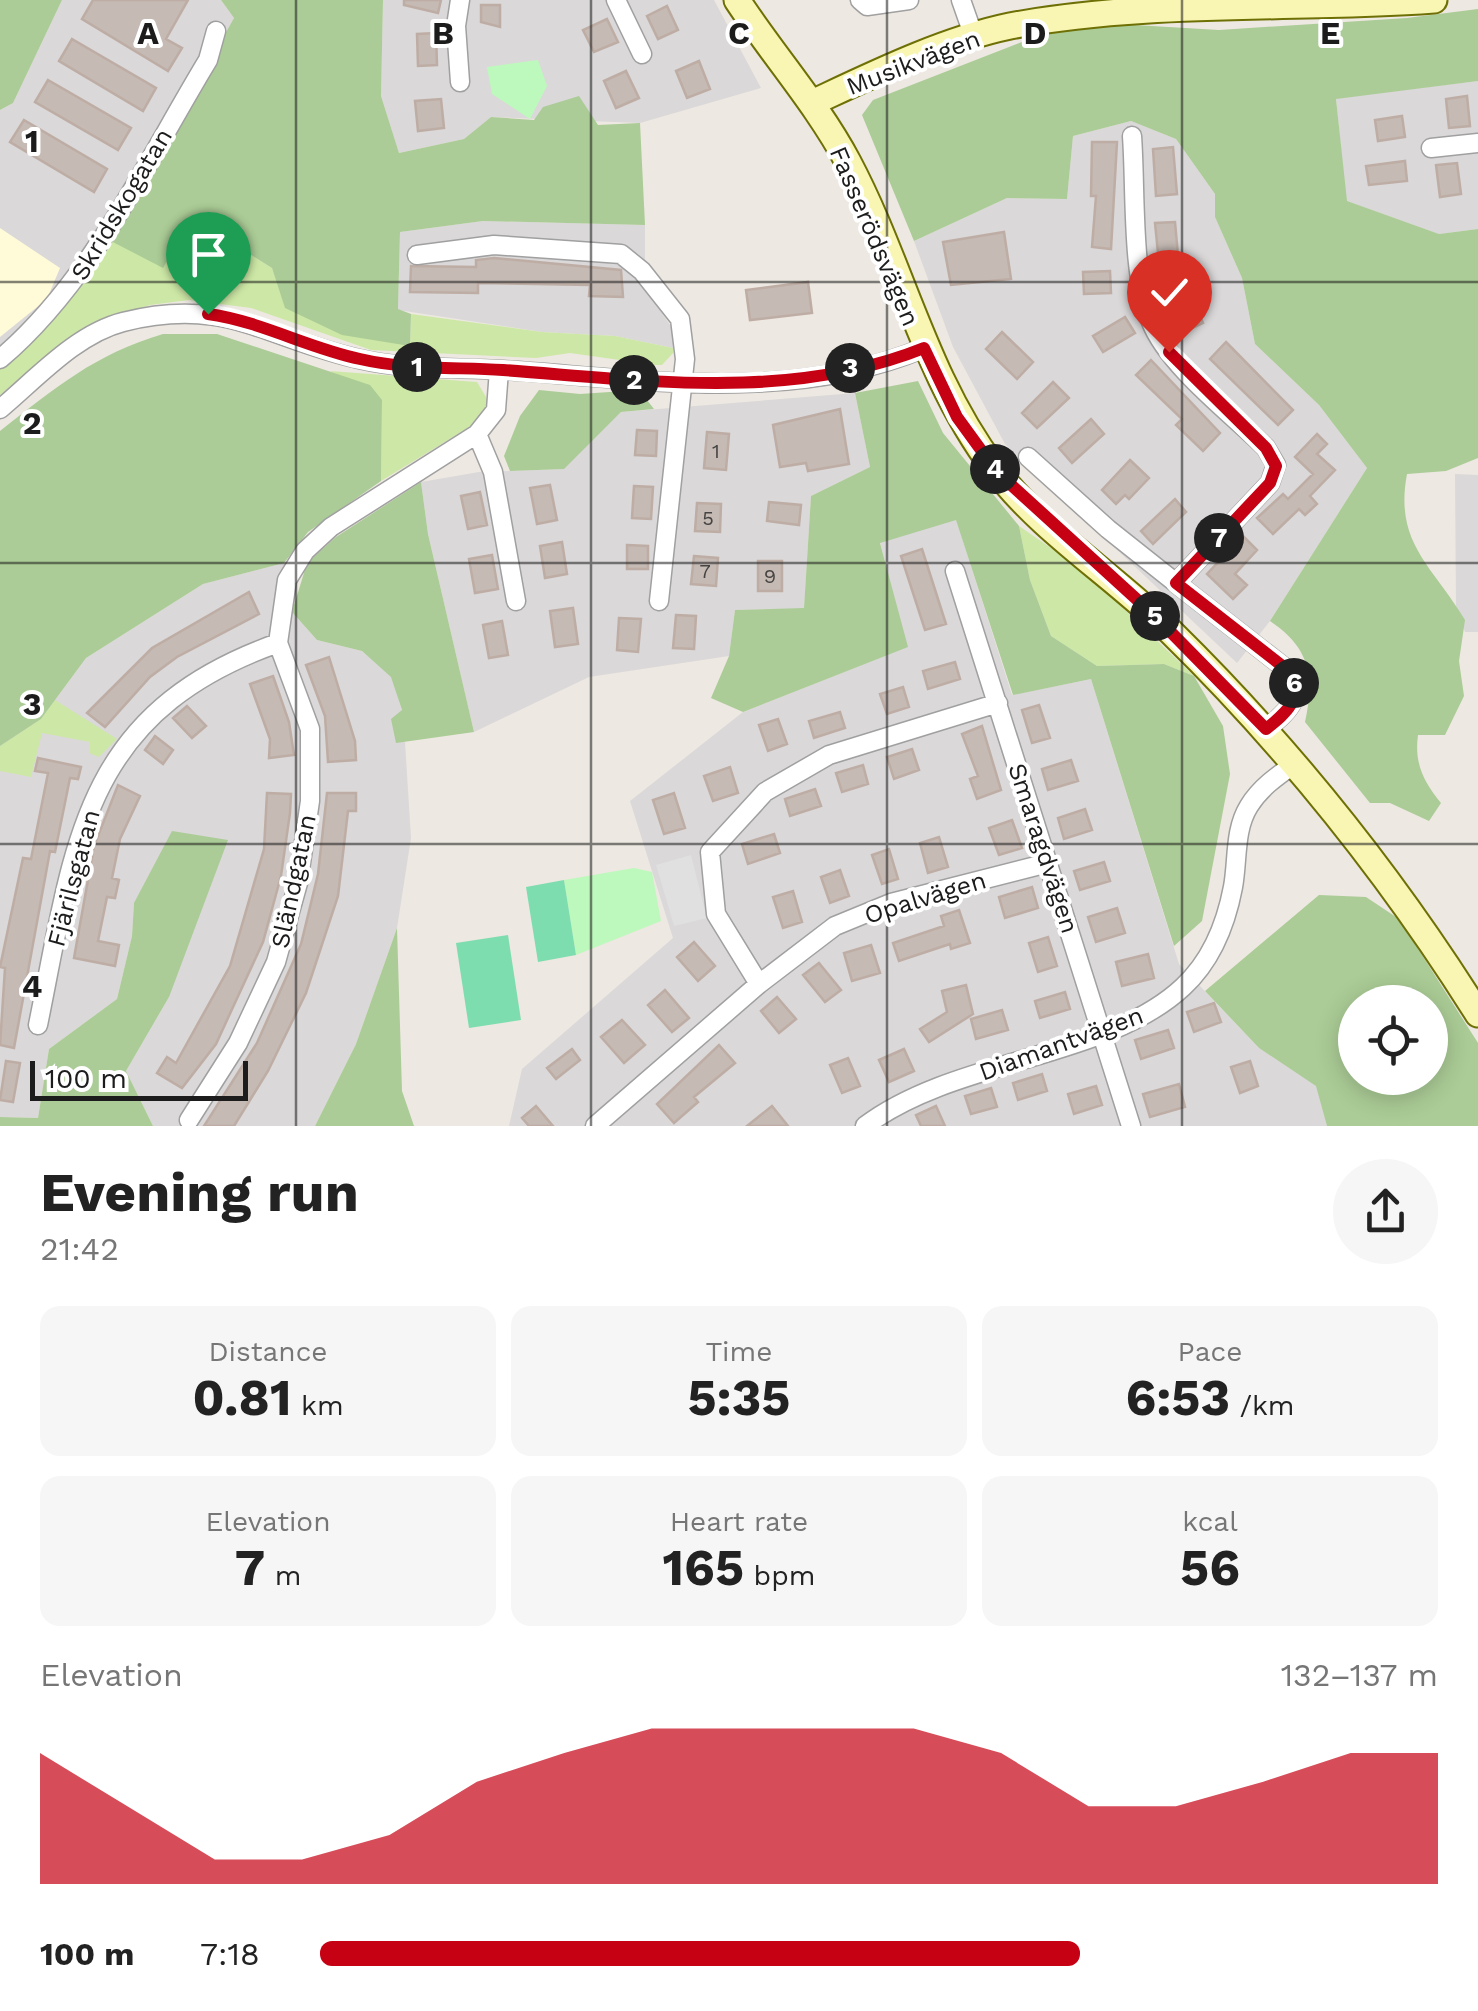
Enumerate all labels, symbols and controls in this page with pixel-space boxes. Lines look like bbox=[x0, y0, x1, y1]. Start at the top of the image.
text: A bbox=[137, 14, 159, 52]
text: B bbox=[432, 14, 454, 52]
text: C bbox=[728, 14, 750, 52]
text: D bbox=[1024, 14, 1046, 52]
text: E bbox=[1320, 14, 1340, 52]
street label: Musikvägen bbox=[842, 24, 984, 101]
text: 1 bbox=[25, 122, 39, 160]
street label: Skridskogatan bbox=[65, 123, 178, 285]
street label: Fasserödsvägen bbox=[824, 142, 925, 330]
pin bbox=[166, 212, 251, 315]
icon: arrive bbox=[181, 227, 236, 282]
pin bbox=[1127, 250, 1212, 353]
icon: check bbox=[1142, 265, 1197, 320]
pin: 1 bbox=[392, 342, 442, 392]
pin: 3 bbox=[825, 343, 875, 393]
text: 1 bbox=[411, 350, 423, 383]
text: 3 bbox=[842, 351, 858, 384]
pin: 2 bbox=[609, 355, 659, 405]
text: 2 bbox=[626, 363, 642, 396]
text: 2 bbox=[22, 404, 42, 442]
house number: 1 bbox=[712, 439, 720, 463]
pin: 4 bbox=[970, 444, 1020, 494]
text: 4 bbox=[986, 452, 1004, 485]
house number: 5 bbox=[702, 506, 714, 530]
pin: 7 bbox=[1194, 513, 1244, 563]
text: 7 bbox=[1210, 521, 1228, 554]
house number: 7 bbox=[699, 559, 711, 583]
house number: 9 bbox=[764, 564, 776, 588]
pin: 5 bbox=[1130, 591, 1180, 641]
text: 5 bbox=[1147, 599, 1163, 632]
pin: 6 bbox=[1269, 658, 1319, 708]
text: 6 bbox=[1285, 666, 1303, 699]
text: 3 bbox=[23, 685, 41, 723]
street label: Smaragdvägen bbox=[1002, 760, 1085, 937]
street label: Fjärilsgatan bbox=[41, 806, 106, 950]
street label: Sländgatan bbox=[265, 812, 322, 951]
street label: Opalvägen bbox=[861, 865, 989, 930]
text: 4 bbox=[22, 967, 42, 1005]
map controls bbox=[1338, 985, 1448, 1095]
button: locate bbox=[1338, 985, 1448, 1095]
street label: Diamantvägen bbox=[975, 1000, 1147, 1087]
scale bar bbox=[30, 1056, 248, 1100]
text: 100 m bbox=[45, 1062, 127, 1095]
button: share bbox=[1333, 1159, 1438, 1264]
text: Evening run bbox=[40, 1160, 359, 1224]
text: 21:42 bbox=[40, 1230, 119, 1268]
text: Distance bbox=[208, 1335, 328, 1368]
text: Time bbox=[706, 1335, 772, 1368]
text: Pace bbox=[1178, 1335, 1242, 1368]
text: 0.81 bbox=[192, 1368, 292, 1427]
text: 5:35 bbox=[687, 1368, 791, 1427]
text: 6:53 bbox=[1125, 1368, 1230, 1427]
text: km bbox=[292, 1389, 344, 1422]
text: /km bbox=[1230, 1389, 1295, 1422]
text: Elevation bbox=[206, 1505, 331, 1538]
text: Heart rate bbox=[670, 1505, 808, 1538]
text: kcal bbox=[1182, 1505, 1238, 1538]
text: 7 bbox=[235, 1538, 265, 1597]
text: 165 bbox=[663, 1538, 744, 1597]
text: 56 bbox=[1180, 1538, 1240, 1597]
text: m bbox=[265, 1559, 301, 1592]
text: bpm bbox=[744, 1559, 815, 1592]
text: Elevation bbox=[40, 1656, 183, 1694]
text: 132–137 m bbox=[1281, 1656, 1438, 1694]
text: 100 m bbox=[40, 1935, 134, 1973]
text: 7:18 bbox=[200, 1935, 260, 1973]

